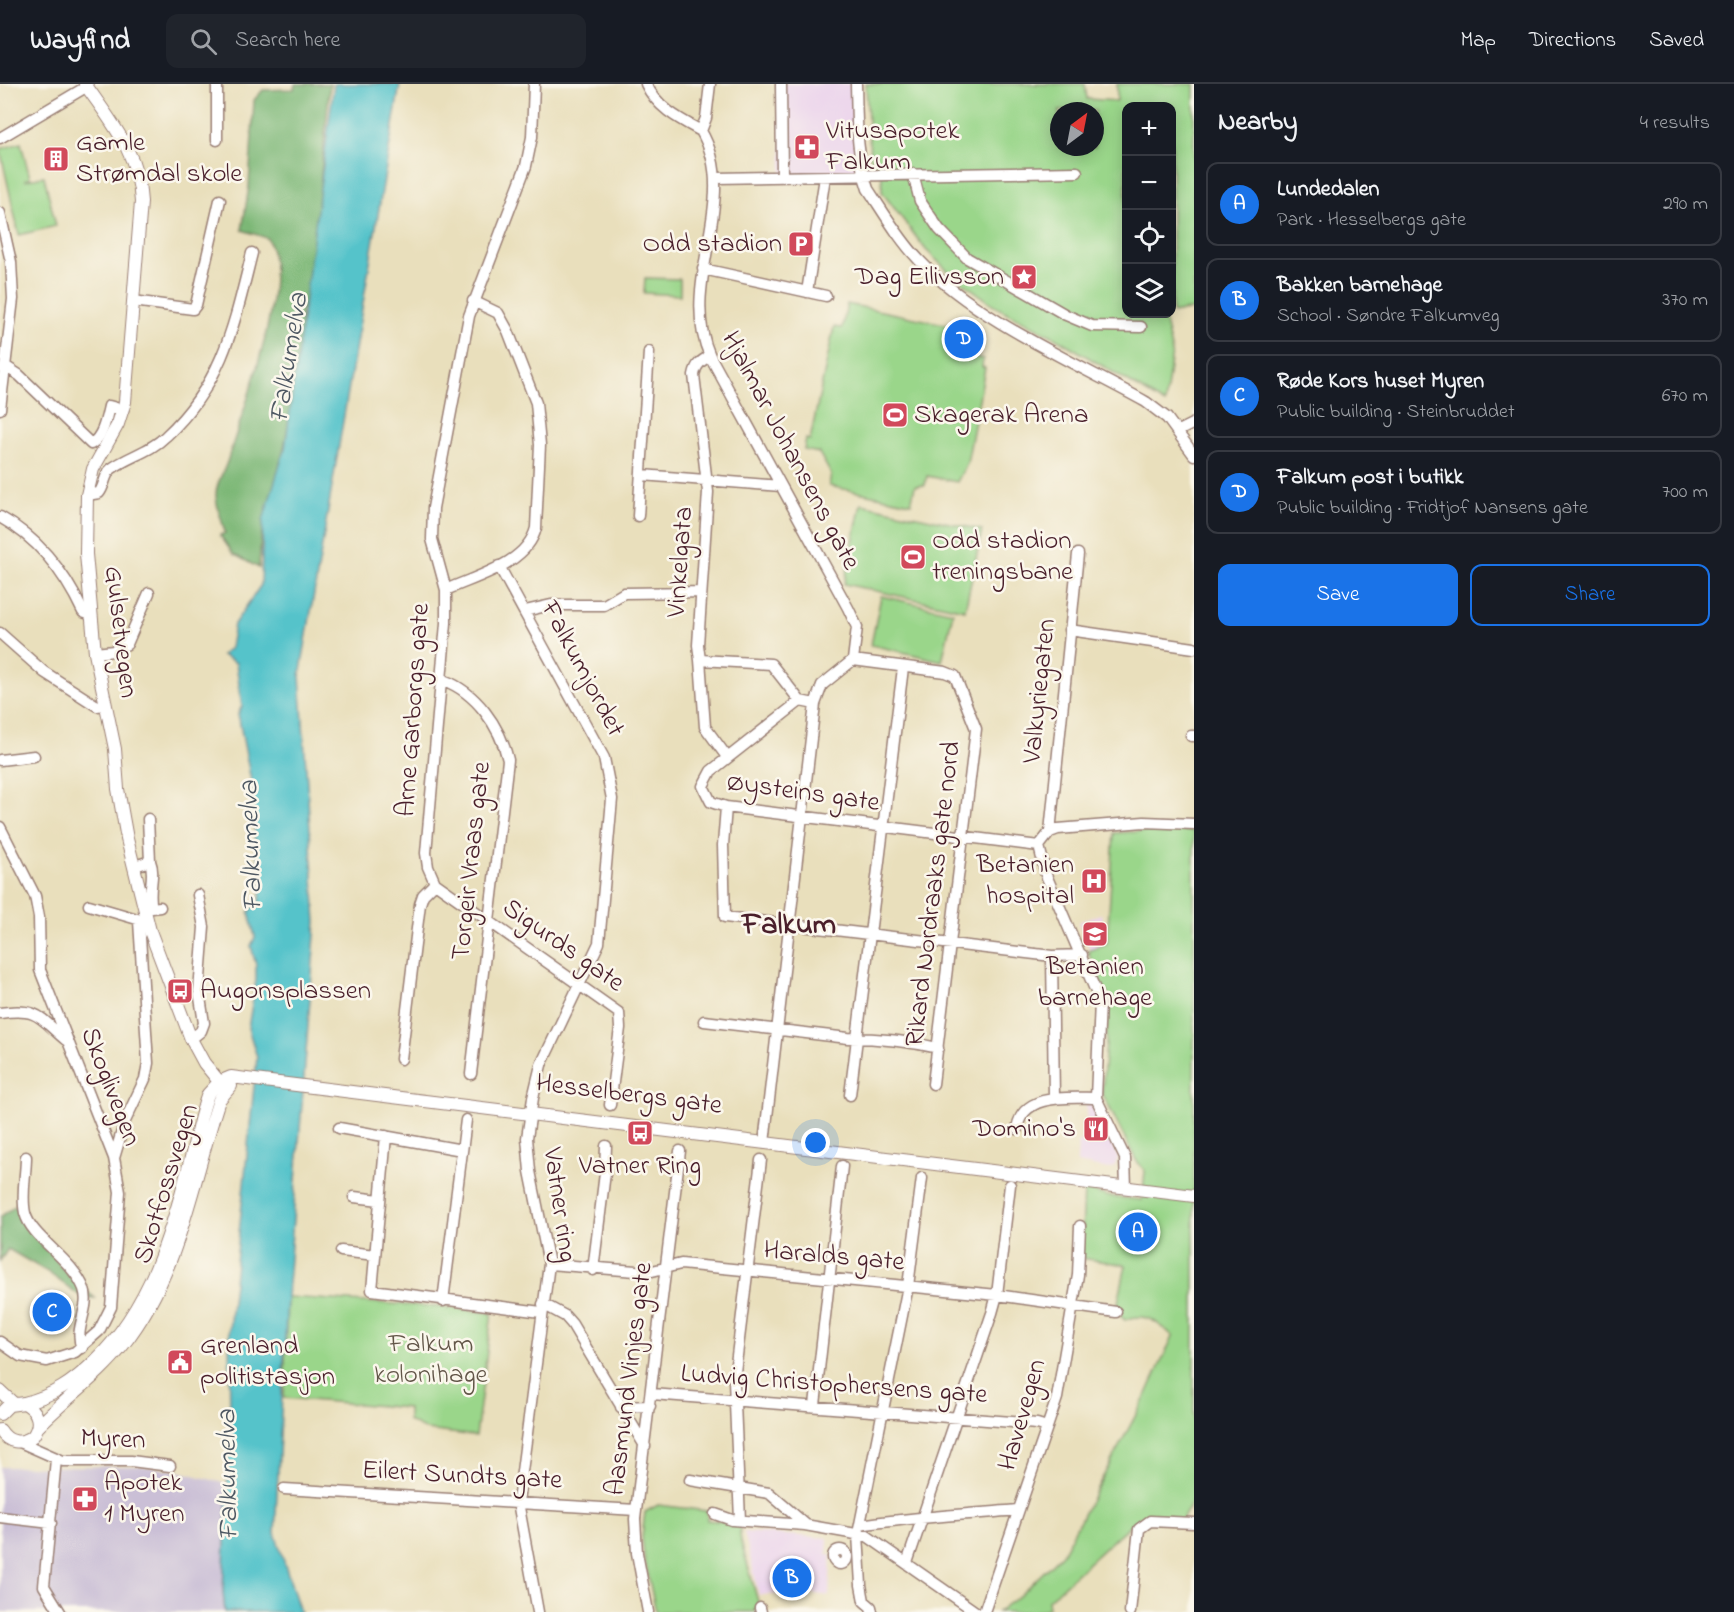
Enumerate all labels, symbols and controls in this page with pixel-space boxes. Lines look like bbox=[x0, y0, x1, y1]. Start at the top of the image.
search box bbox=[166, 14, 586, 68]
text: Wayfind bbox=[30, 21, 130, 62]
icon: search bbox=[187, 25, 220, 58]
text: Search here bbox=[235, 25, 340, 57]
text: Map bbox=[1460, 26, 1496, 56]
text: Directions bbox=[1529, 26, 1616, 56]
text: Saved bbox=[1649, 26, 1704, 56]
north arrow bbox=[1050, 102, 1104, 156]
map controls bbox=[1122, 102, 1176, 318]
button: + bbox=[1122, 102, 1176, 156]
text: Nearby bbox=[1218, 104, 1297, 142]
text: 4 results bbox=[1640, 109, 1710, 138]
place label: Vitusapotek Falkum bbox=[825, 112, 960, 182]
place label: Gamle Strømdal skole bbox=[76, 124, 243, 194]
pharmacy icon: Vitusapotek Falkum bbox=[792, 132, 822, 162]
building icon: Gamle Strømdal skole bbox=[41, 144, 71, 174]
button: − bbox=[1122, 156, 1176, 210]
text: Lundedalen bbox=[1277, 174, 1379, 206]
text: A bbox=[1233, 190, 1246, 219]
text: 290 m bbox=[1663, 190, 1708, 219]
text: Park · Hesselbergs gate bbox=[1277, 206, 1466, 235]
button: locate bbox=[1122, 210, 1176, 264]
place label: Odd stadion bbox=[642, 225, 782, 264]
parking icon: Odd stadion bbox=[786, 229, 816, 259]
place label: Dag Eilivsson bbox=[854, 258, 1004, 297]
place icon: Dag Eilivsson bbox=[1009, 262, 1039, 292]
button: layers bbox=[1122, 264, 1176, 318]
text: Bakken barnehage bbox=[1277, 270, 1442, 302]
text: B bbox=[1233, 286, 1246, 315]
text: 370 m bbox=[1662, 286, 1708, 315]
water label: Falkumelva bbox=[259, 289, 321, 426]
text: School · Søndre Falkumveg bbox=[1277, 302, 1500, 331]
pin: D bbox=[944, 316, 984, 362]
street label: Hjalmar Johansens gate bbox=[710, 325, 870, 578]
text: Røde Kors huset Myren bbox=[1277, 366, 1484, 398]
text: C bbox=[1234, 382, 1245, 411]
text: 670 m bbox=[1662, 382, 1708, 411]
place label: Skagerak Arena bbox=[914, 396, 1089, 435]
text: Public building · Steinbruddet bbox=[1277, 398, 1515, 427]
sports icon: Skagerak Arena bbox=[880, 400, 910, 430]
text: Falkum post i butikk bbox=[1277, 462, 1463, 494]
text: D bbox=[1232, 478, 1247, 507]
text: 700 m bbox=[1662, 478, 1708, 507]
text: Public building · Fridtjof Nansens gate bbox=[1277, 494, 1588, 523]
street label: Vinkelgata bbox=[658, 505, 704, 620]
place label: Odd stadion treningsbane bbox=[932, 522, 1074, 592]
sports icon: Odd stadion treningsbane bbox=[898, 542, 928, 572]
street label: Gulsetvegen bbox=[93, 564, 147, 700]
button: Save bbox=[1218, 564, 1458, 626]
button: Share bbox=[1470, 564, 1710, 626]
street label: Falkumjordet bbox=[529, 593, 634, 744]
street label: Arne Garborgs gate bbox=[387, 601, 441, 818]
street label: Valkyriegaten bbox=[1013, 617, 1067, 766]
street label: Rikard Nordraaks gate nord bbox=[896, 739, 972, 1049]
street label: Torgeir Vraas gate bbox=[442, 759, 502, 962]
street label: Øysteins gate bbox=[724, 763, 883, 823]
water label: Falkumelva bbox=[229, 779, 275, 912]
place label: Betanien hospital bbox=[976, 846, 1074, 916]
hospital icon: Betanien hospital bbox=[1079, 866, 1109, 896]
street label: Sigurds gate bbox=[494, 889, 633, 1003]
district label: Falkum bbox=[740, 904, 836, 948]
school or university icon: Betanien barnehage bbox=[1080, 919, 1110, 949]
place label: Betanien barnehage bbox=[1038, 948, 1153, 1018]
place label: Augonsplassen bbox=[200, 972, 371, 1011]
bus stop icon: Augonsplassen bbox=[165, 976, 195, 1006]
street label: Skoglivegen bbox=[69, 1022, 151, 1152]
street label: Hesselbergs gate bbox=[534, 1064, 725, 1126]
street label: Skotfossvegen bbox=[124, 1099, 210, 1269]
place label: Domino's bbox=[971, 1110, 1076, 1149]
restaurant icon: Domino's bbox=[1081, 1114, 1111, 1144]
bus stop icon: Vatner Ring bbox=[625, 1118, 655, 1148]
your location bbox=[801, 1128, 830, 1157]
street label: Vatner ring bbox=[532, 1144, 586, 1265]
place label: Vatner Ring bbox=[578, 1147, 701, 1186]
pin: A bbox=[1118, 1210, 1158, 1254]
street label: Haralds gate bbox=[762, 1231, 907, 1283]
street label: Aasmund Vinjes gate bbox=[596, 1259, 664, 1498]
pin: C bbox=[32, 1290, 72, 1334]
park label: Falkum kolonihage bbox=[374, 1325, 489, 1395]
place label: Grenland politistasjon bbox=[200, 1327, 335, 1397]
public building icon: Grenland politistasjon bbox=[165, 1347, 195, 1377]
street label: Ludvig Christophersens gate bbox=[679, 1355, 989, 1415]
street label: Havevegen bbox=[988, 1355, 1058, 1475]
water label: Falkumelva bbox=[207, 1408, 251, 1541]
street label: Myren bbox=[80, 1419, 146, 1461]
street label: Eilert Sundts gate bbox=[361, 1451, 564, 1501]
place label: Apotek 1 Myren bbox=[104, 1464, 185, 1534]
pharmacy icon: Apotek 1 Myren bbox=[70, 1484, 100, 1514]
pin: B bbox=[772, 1556, 812, 1600]

